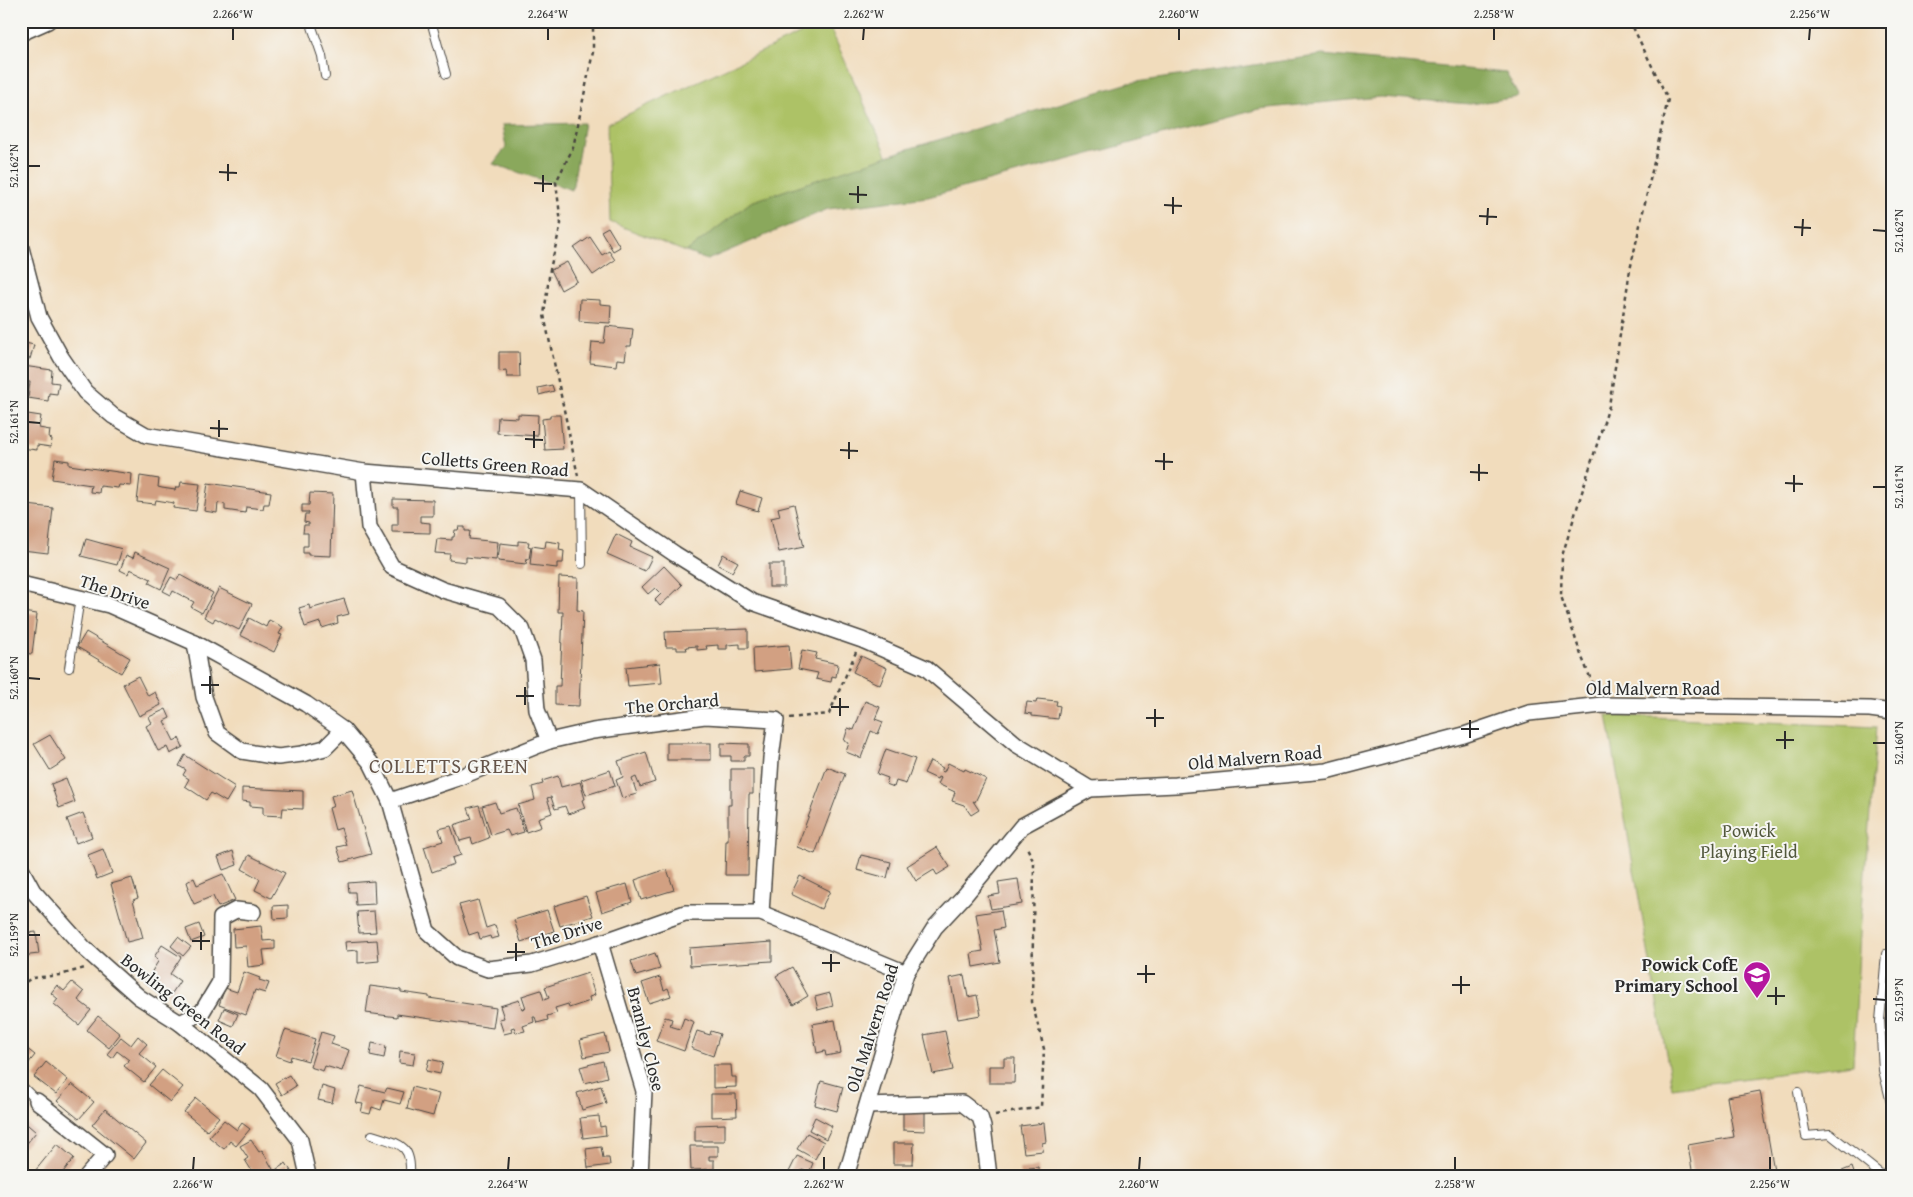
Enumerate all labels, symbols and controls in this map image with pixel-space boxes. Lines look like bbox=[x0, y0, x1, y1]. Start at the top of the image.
text: 2.266°W bbox=[213, 5, 254, 22]
text: 2.264°W bbox=[528, 5, 569, 22]
text: 2.262°W bbox=[844, 5, 885, 22]
text: 2.260°W bbox=[1159, 5, 1200, 22]
text: 2.258°W bbox=[1474, 5, 1515, 22]
text: 2.256°W bbox=[1790, 5, 1831, 22]
text: 52.162°N bbox=[5, 144, 22, 188]
text: 52.162°N bbox=[1890, 209, 1907, 253]
text: 52.161°N bbox=[5, 400, 22, 444]
street label: Colletts Green Road bbox=[420, 444, 570, 483]
text: 52.161°N bbox=[1890, 465, 1907, 509]
street label: The Drive bbox=[76, 567, 154, 616]
text: 52.160°N bbox=[5, 656, 22, 700]
street label: Old Malvern Road bbox=[1586, 675, 1720, 702]
street label: The Orchard bbox=[624, 686, 720, 721]
text: 52.160°N bbox=[1890, 721, 1907, 765]
street label: Old Malvern Road bbox=[1187, 738, 1323, 777]
district label: COLLETTS GREEN bbox=[369, 751, 529, 780]
park label: Powick Playing Field bbox=[1700, 817, 1798, 865]
street label: The Drive bbox=[528, 909, 606, 956]
text: 52.159°N bbox=[5, 913, 22, 957]
street label: Bowling Green Road bbox=[115, 946, 252, 1061]
place label: Powick CofE Primary School bbox=[1615, 951, 1738, 999]
street label: Old Malvern Road bbox=[838, 960, 905, 1096]
school or university icon: Powick CofE Primary School bbox=[1742, 960, 1772, 999]
text: 52.159°N bbox=[1890, 978, 1907, 1022]
street label: Bramley Close bbox=[620, 984, 672, 1094]
text: 2.266°W bbox=[173, 1175, 214, 1192]
text: 2.264°W bbox=[488, 1175, 529, 1192]
text: 2.262°W bbox=[804, 1175, 845, 1192]
text: 2.260°W bbox=[1119, 1175, 1160, 1192]
text: 2.258°W bbox=[1435, 1175, 1476, 1192]
text: 2.256°W bbox=[1750, 1175, 1791, 1192]

